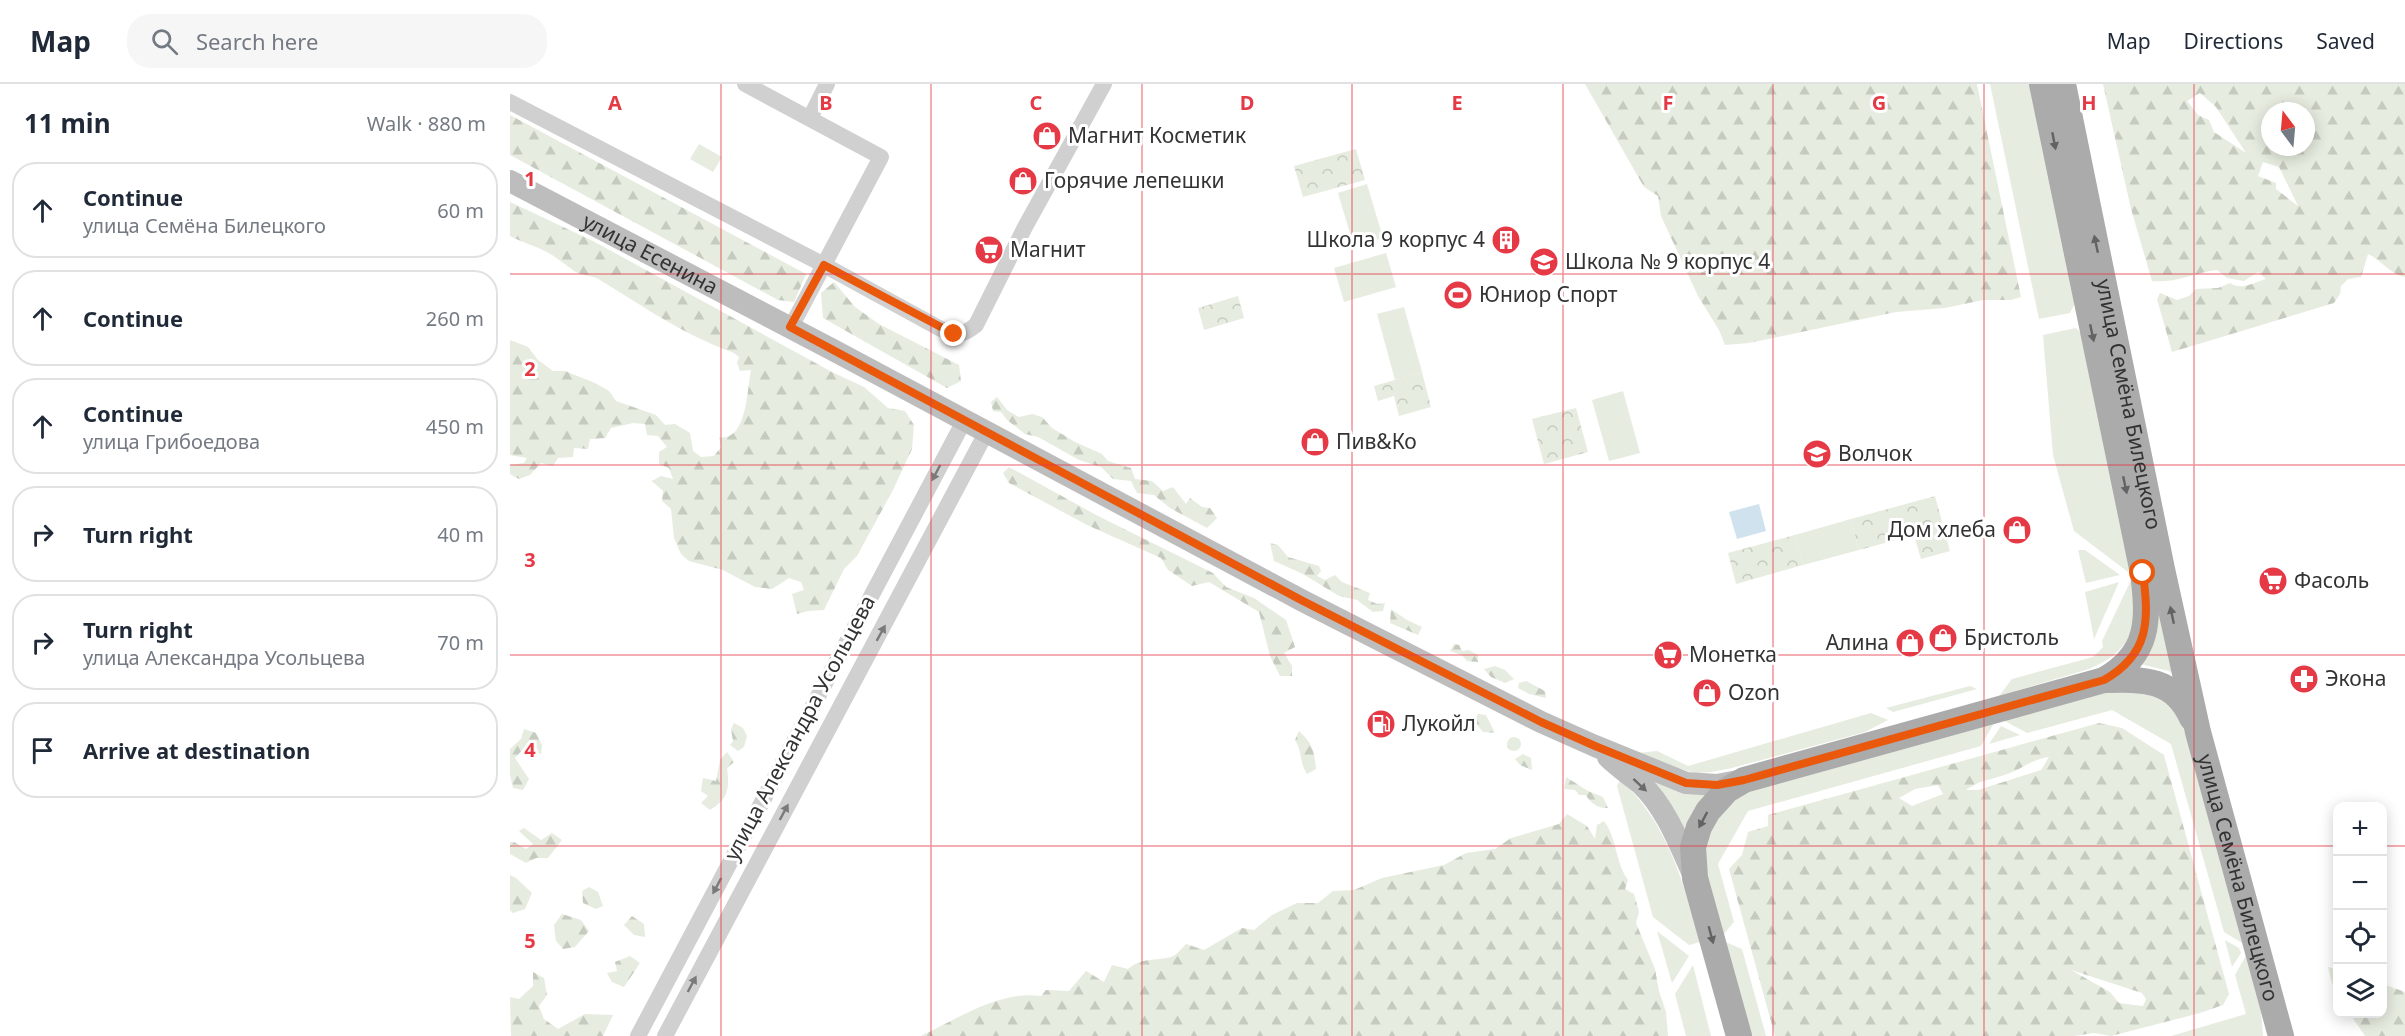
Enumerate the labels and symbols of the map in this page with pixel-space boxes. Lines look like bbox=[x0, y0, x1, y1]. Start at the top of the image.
text: A bbox=[608, 89, 622, 116]
text: B bbox=[819, 89, 833, 116]
text: C bbox=[1030, 89, 1043, 116]
text: D bbox=[1240, 89, 1254, 116]
text: E bbox=[1451, 89, 1463, 116]
text: F bbox=[1663, 89, 1673, 116]
text: G bbox=[1872, 89, 1886, 116]
text: H bbox=[2081, 89, 2097, 116]
north arrow bbox=[2261, 102, 2315, 156]
shop icon: Магнит Косметик bbox=[1031, 120, 1063, 152]
place label: Магнит Косметик bbox=[1068, 121, 1246, 149]
one-way arrow bbox=[2050, 132, 2059, 151]
text: 1 bbox=[524, 165, 536, 192]
shop icon: Горячие лепешки bbox=[1007, 165, 1039, 197]
place label: Горячие лепешки bbox=[1044, 166, 1225, 194]
street label: улица Есенина bbox=[578, 206, 723, 300]
building icon: Школа 9 корпус 4 bbox=[1490, 224, 1522, 256]
place label: Школа 9 корпус 4 bbox=[1307, 225, 1485, 253]
supermarket icon: Магнит bbox=[973, 234, 1005, 266]
place label: Магнит bbox=[1010, 235, 1086, 263]
one-way arrow bbox=[2091, 235, 2101, 253]
school or university icon: Школа № 9 корпус 4 bbox=[1528, 246, 1560, 278]
place label: Школа № 9 корпус 4 bbox=[1565, 247, 1770, 275]
street label: улица Семёна Билецкого bbox=[2090, 276, 2169, 532]
sports icon: Юниор Спорт bbox=[1442, 279, 1474, 311]
place label: Юниор Спорт bbox=[1479, 280, 1618, 308]
route end bbox=[940, 320, 966, 346]
one-way arrow bbox=[2088, 323, 2097, 342]
text: 2 bbox=[524, 355, 536, 382]
shop icon: Пив&Ко bbox=[1299, 426, 1331, 458]
place label: Пив&Ко bbox=[1336, 427, 1417, 455]
school or university icon: Волчок bbox=[1801, 438, 1833, 470]
place label: Волчок bbox=[1838, 439, 1912, 467]
one-way arrow bbox=[931, 464, 941, 481]
one-way arrow bbox=[2120, 476, 2130, 495]
shop icon: Дом хлеба bbox=[2001, 514, 2033, 546]
place label: Дом хлеба bbox=[1888, 515, 1996, 543]
text: 3 bbox=[524, 546, 536, 573]
route start bbox=[2129, 559, 2155, 585]
supermarket icon: Фасоль bbox=[2257, 565, 2289, 597]
place label: Фасоль bbox=[2294, 566, 2369, 594]
street label: улица Александра Усольцева bbox=[717, 590, 881, 865]
one-way arrow bbox=[2167, 606, 2177, 624]
shop icon: Бристоль bbox=[1927, 622, 1959, 654]
place label: Бристоль bbox=[1964, 623, 2059, 651]
one-way arrow bbox=[876, 624, 886, 641]
shop icon: Алина bbox=[1894, 627, 1926, 659]
place label: Алина bbox=[1826, 628, 1889, 656]
supermarket icon: Монетка bbox=[1652, 639, 1684, 671]
place label: Монетка bbox=[1689, 640, 1777, 668]
pharmacy icon: Экона bbox=[2288, 663, 2320, 695]
place label: Экона bbox=[2325, 664, 2386, 692]
shop icon: Ozon bbox=[1691, 677, 1723, 709]
place label: Ozon bbox=[1728, 678, 1780, 706]
fuel station icon: Лукойл bbox=[1365, 708, 1397, 740]
place label: Лукойл bbox=[1402, 709, 1476, 737]
text: 4 bbox=[524, 736, 536, 763]
street label: улица Семёна Билецкого bbox=[2192, 751, 2286, 1004]
one-way arrow bbox=[1632, 777, 1646, 791]
one-way arrow bbox=[779, 804, 789, 821]
one-way arrow bbox=[1698, 811, 1708, 828]
one-way arrow bbox=[712, 878, 722, 895]
one-way arrow bbox=[1706, 926, 1716, 944]
text: 5 bbox=[524, 927, 536, 954]
one-way arrow bbox=[687, 976, 697, 993]

